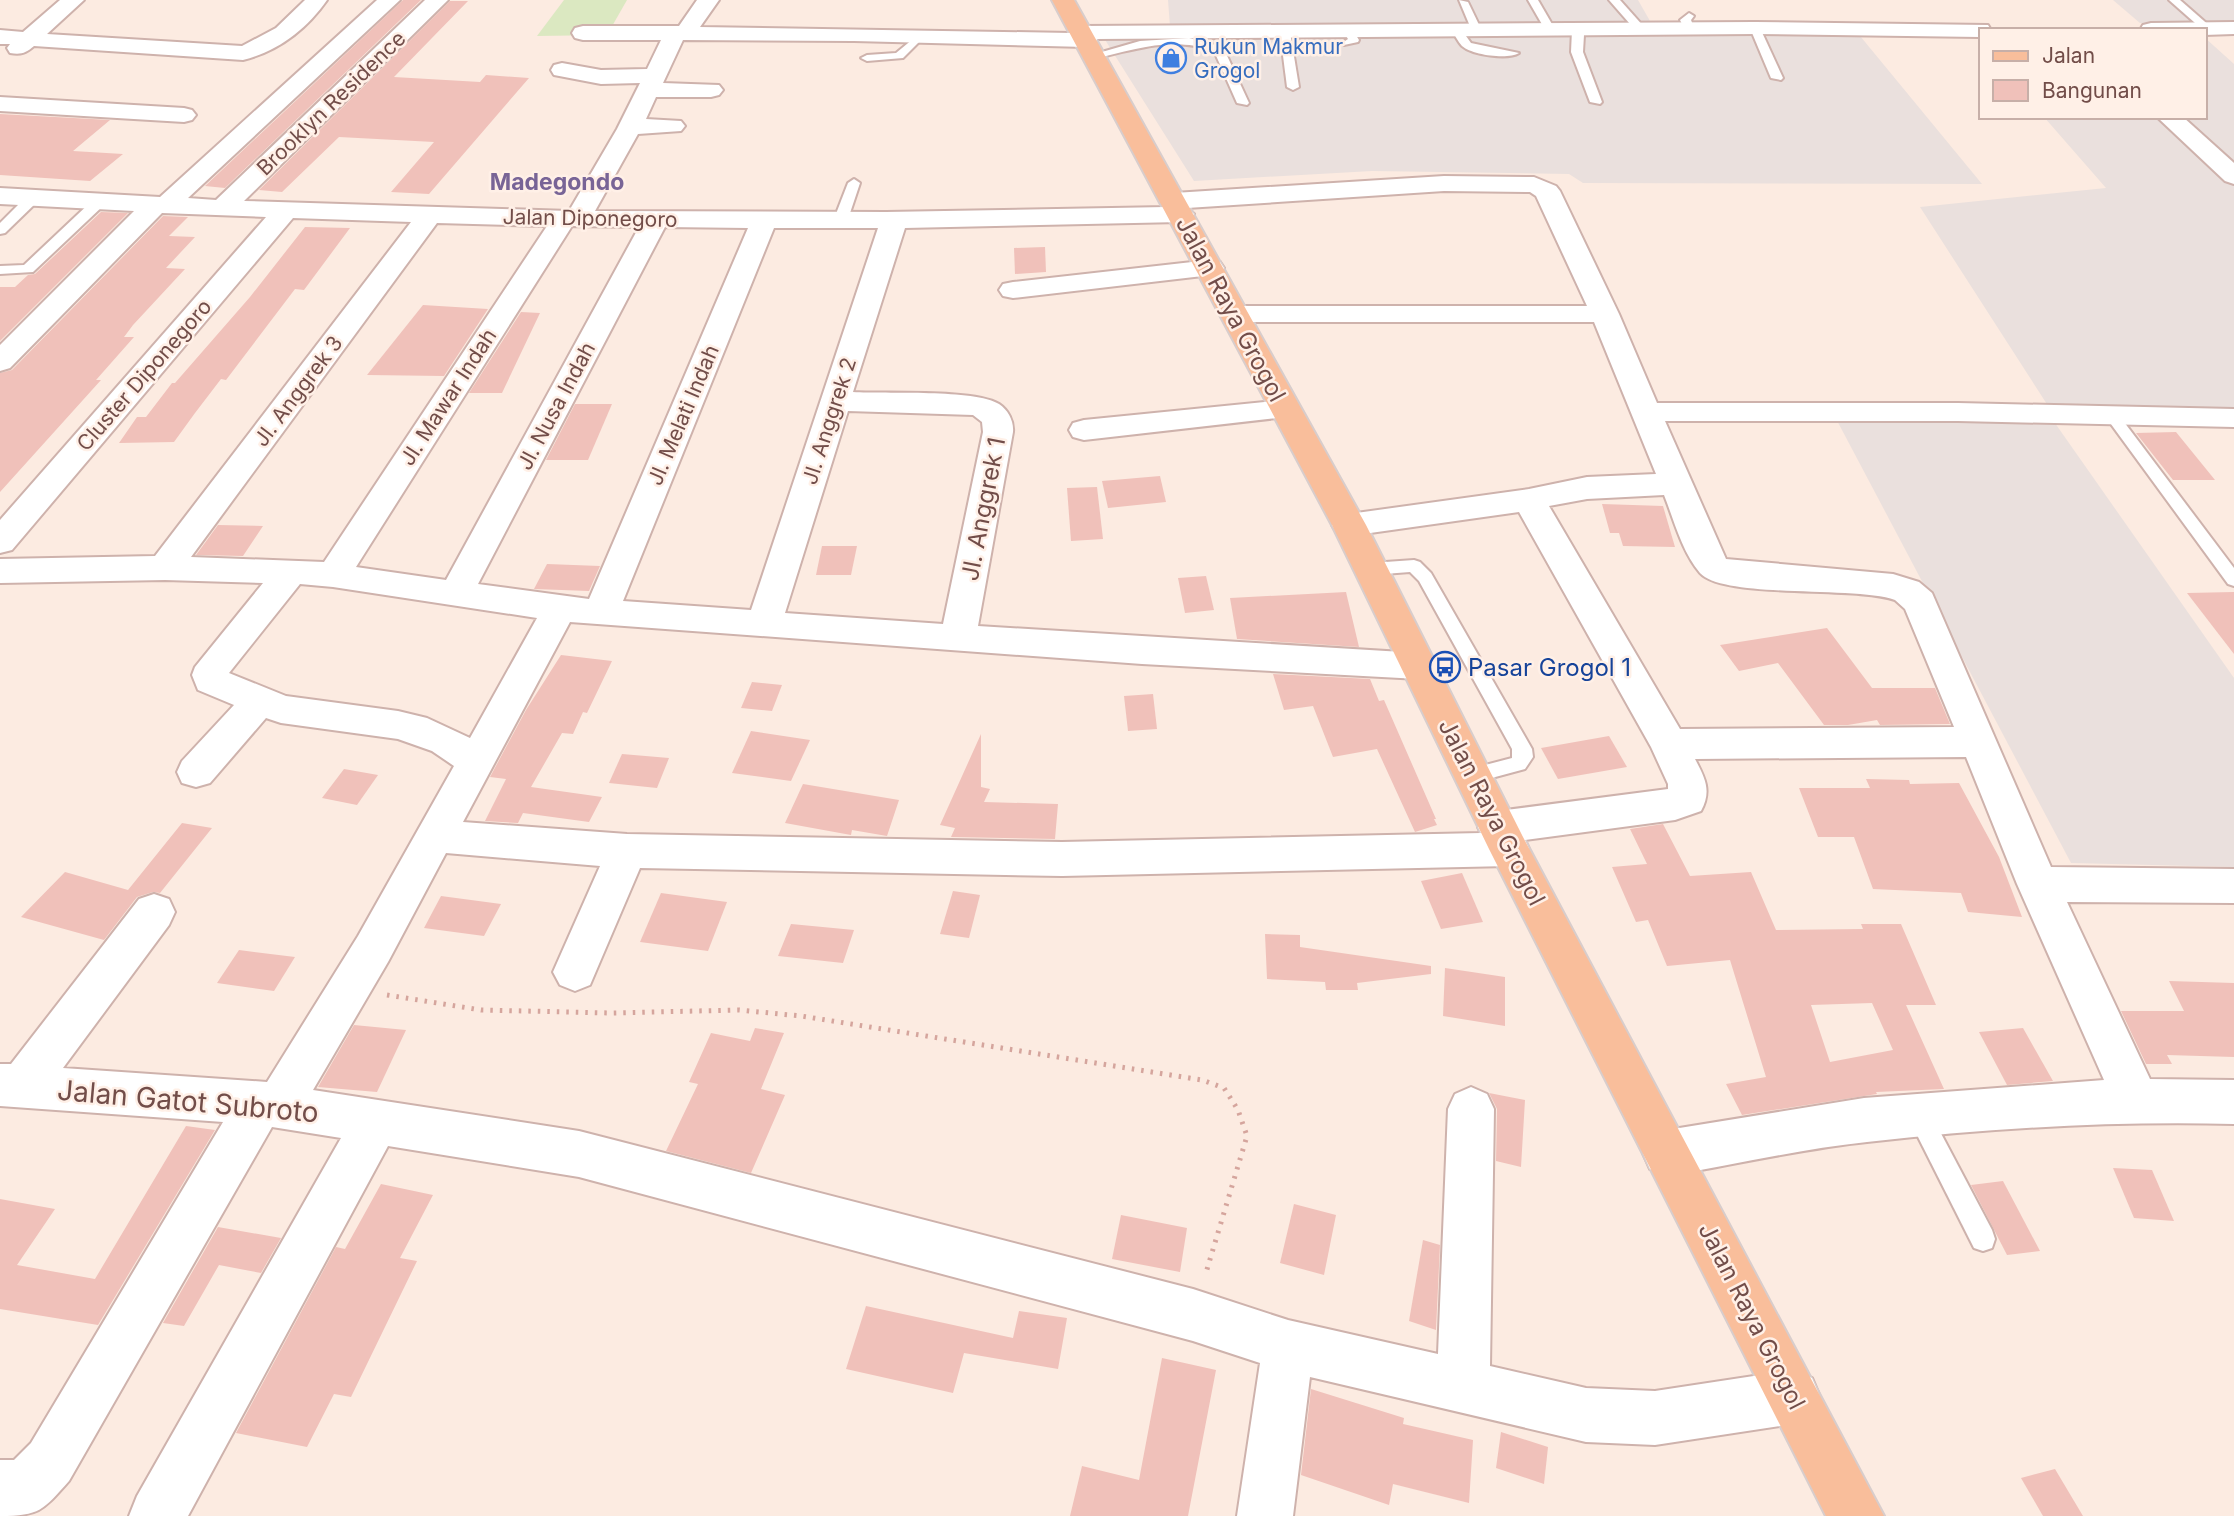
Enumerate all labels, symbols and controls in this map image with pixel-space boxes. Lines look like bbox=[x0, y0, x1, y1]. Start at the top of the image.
street label: Brooklyn Residence bbox=[252, 26, 410, 180]
legend bbox=[1979, 28, 2206, 119]
place label: Rukun Makmur Grogol bbox=[1194, 34, 1343, 83]
shop icon: Rukun Makmur Grogol bbox=[1154, 41, 1188, 75]
text: Jalan bbox=[2042, 43, 2095, 68]
text: Bangunan bbox=[2042, 78, 2142, 103]
district label: Madegondo bbox=[490, 168, 624, 196]
street label: Jalan Diponegoro bbox=[502, 204, 678, 232]
street label: Jalan Raya Grogol bbox=[1170, 212, 1292, 406]
street label: Cluster Diponegoro bbox=[71, 294, 217, 456]
street label: Jl. Mawar Indah bbox=[395, 324, 501, 470]
street label: Jl. Anggrek 3 bbox=[248, 331, 348, 451]
street label: Jl. Nusa Indah bbox=[512, 338, 600, 474]
street label: Jl. Melati Indah bbox=[642, 341, 724, 489]
street label: Jl. Anggrek 2 bbox=[797, 354, 861, 488]
street label: Jl. Anggrek 1 bbox=[955, 435, 1011, 583]
bus stop icon: Pasar Grogol 1 bbox=[1428, 650, 1462, 684]
place label: Pasar Grogol 1 bbox=[1468, 653, 1631, 682]
street label: Jalan Raya Grogol bbox=[1432, 714, 1552, 910]
street label: Jalan Gatot Subroto bbox=[56, 1073, 320, 1129]
street label: Jalan Raya Grogol bbox=[1692, 1218, 1812, 1414]

